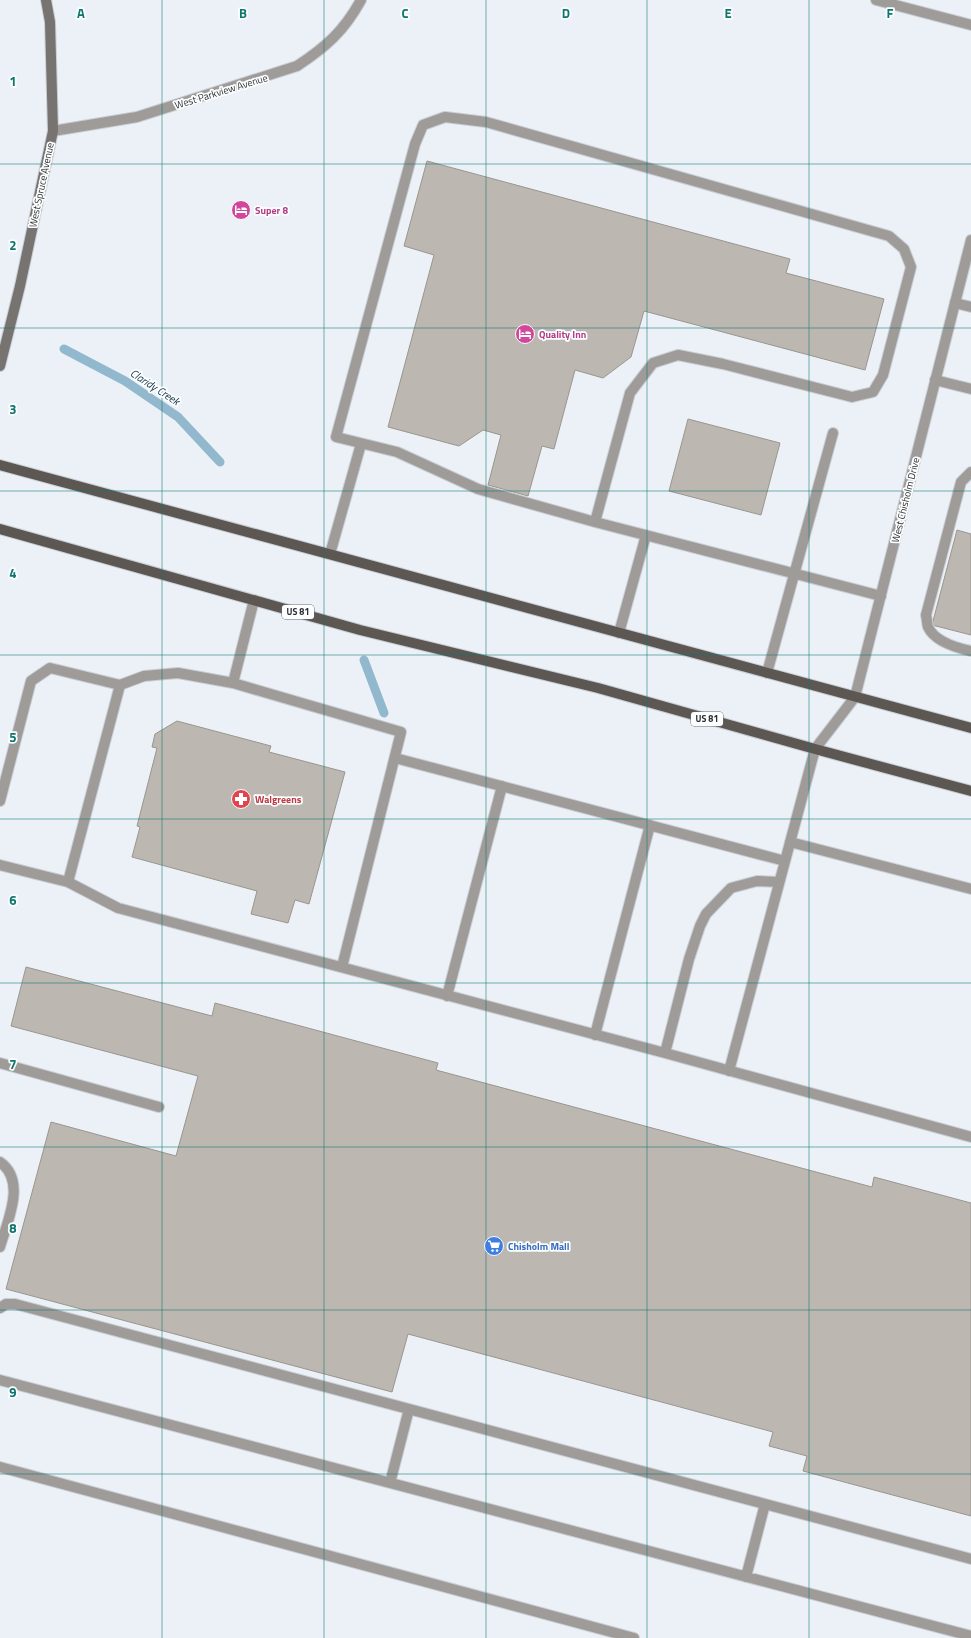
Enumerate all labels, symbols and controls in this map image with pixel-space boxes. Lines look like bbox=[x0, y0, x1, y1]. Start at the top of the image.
text: A bbox=[77, 3, 85, 23]
text: B bbox=[239, 3, 247, 23]
text: C bbox=[401, 3, 409, 23]
text: D bbox=[562, 3, 570, 23]
text: E bbox=[724, 3, 732, 23]
text: F bbox=[887, 3, 894, 23]
street label: West Parkview Avenue bbox=[173, 70, 269, 113]
text: 1 bbox=[9, 71, 17, 91]
street label: West Spruce Avenue bbox=[25, 141, 58, 229]
hotel icon: Super 8 bbox=[230, 199, 252, 221]
place label: Super 8 bbox=[255, 203, 288, 218]
text: 2 bbox=[9, 235, 17, 255]
hotel icon: Quality Inn bbox=[514, 323, 536, 345]
place label: Quality Inn bbox=[539, 327, 586, 342]
water label: Claridy Creek bbox=[127, 365, 184, 410]
text: 3 bbox=[9, 399, 17, 419]
street label: West Chisholm Drive bbox=[888, 456, 923, 544]
text: 4 bbox=[9, 563, 17, 583]
road number: US 81 bbox=[282, 605, 314, 619]
road number: US 81 bbox=[691, 712, 723, 726]
text: 5 bbox=[9, 727, 17, 747]
pharmacy icon: Walgreens bbox=[230, 788, 252, 810]
place label: Walgreens bbox=[255, 792, 302, 807]
text: 6 bbox=[9, 890, 17, 910]
text: 7 bbox=[9, 1054, 17, 1074]
text: 8 bbox=[9, 1218, 17, 1238]
supermarket icon: Chisholm Mall bbox=[483, 1235, 505, 1257]
place label: Chisholm Mall bbox=[508, 1239, 570, 1254]
text: 9 bbox=[9, 1382, 17, 1402]

